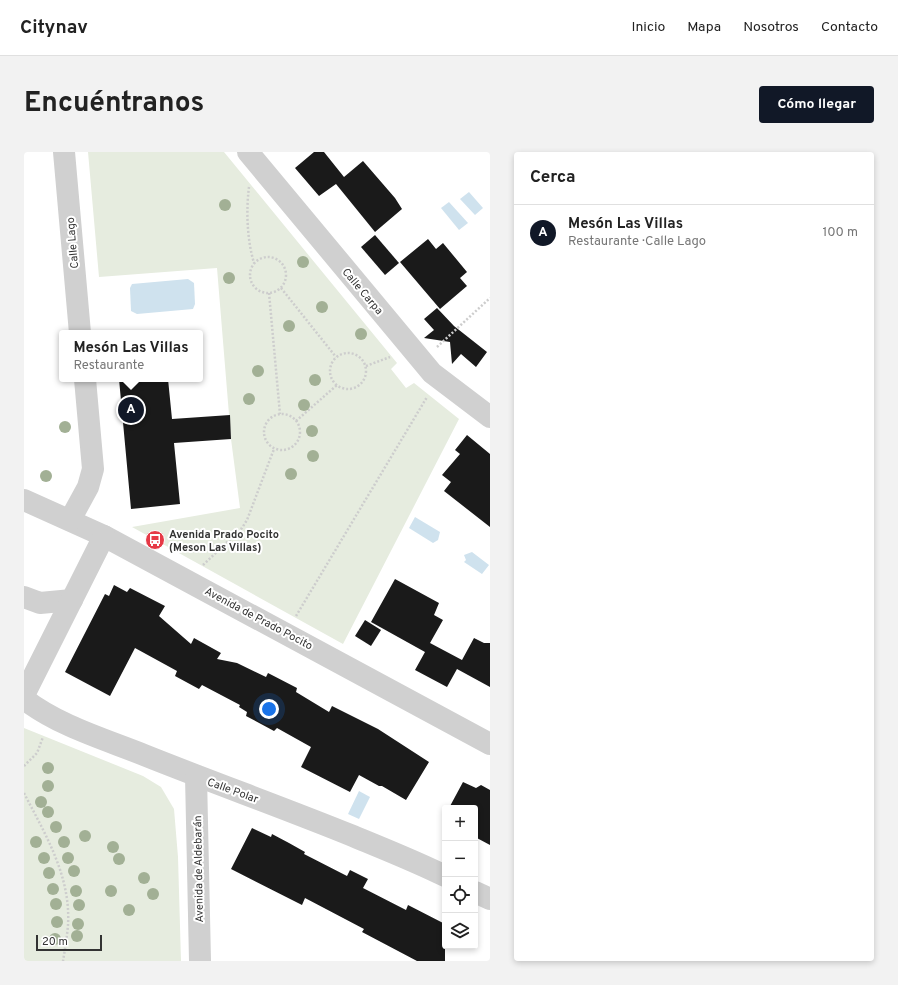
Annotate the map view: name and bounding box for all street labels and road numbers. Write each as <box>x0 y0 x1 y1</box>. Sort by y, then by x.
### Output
street label: Calle Lago <box>64 217 82 269</box>
street label: Calle Carpa <box>339 265 386 318</box>
street label: Avenida de Prado Pocito <box>202 584 315 653</box>
street label: Calle Polar <box>205 775 261 807</box>
street label: Avenida de Aldebarán <box>191 815 207 923</box>

